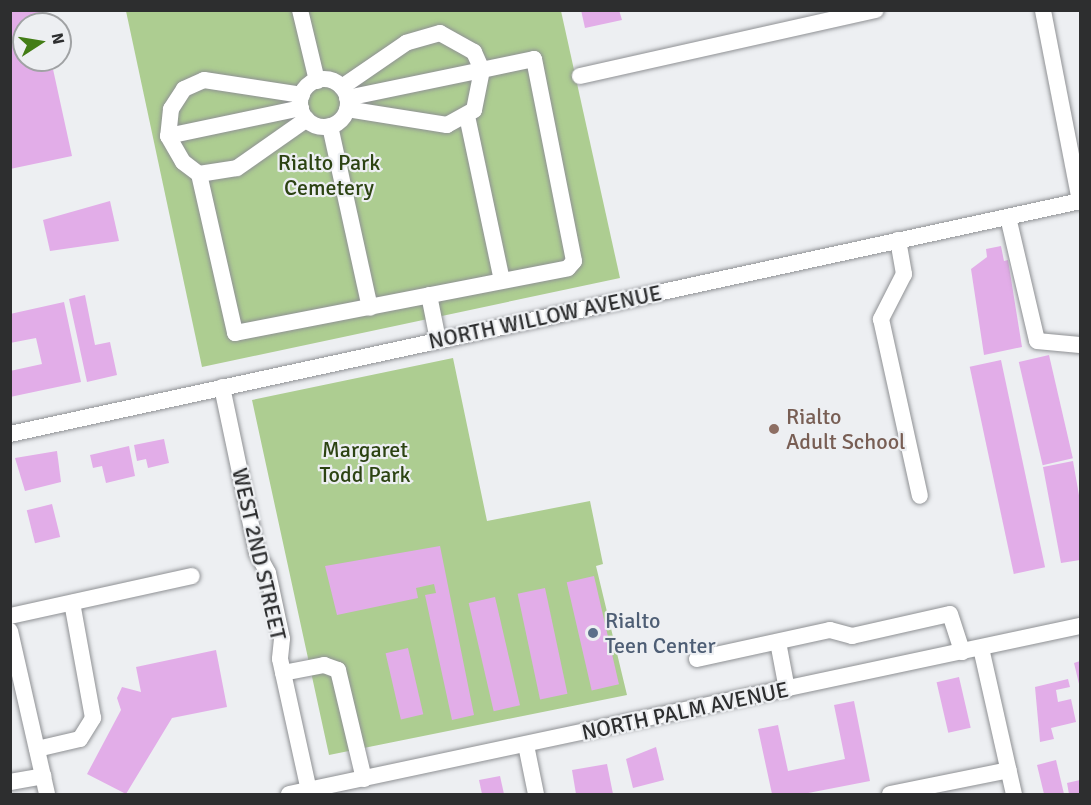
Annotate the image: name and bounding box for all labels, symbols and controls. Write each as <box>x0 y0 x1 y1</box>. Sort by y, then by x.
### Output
north arrow <box>12 12 72 72</box>
text: N <box>47 31 69 46</box>
park label: Rialto Park Cemetery <box>278 149 380 200</box>
street label: NORTH WILLOW AVENUE <box>426 279 664 355</box>
place label: Rialto Adult School <box>786 403 906 454</box>
marker: Rialto Adult School <box>767 422 781 436</box>
park label: Margaret Todd Park <box>320 436 410 488</box>
street label: WEST 2ND STREET <box>226 465 292 643</box>
place label: Rialto Teen Center <box>605 607 716 658</box>
marker: Rialto Teen Center <box>586 626 600 640</box>
street label: NORTH PALM AVENUE <box>579 676 791 746</box>

